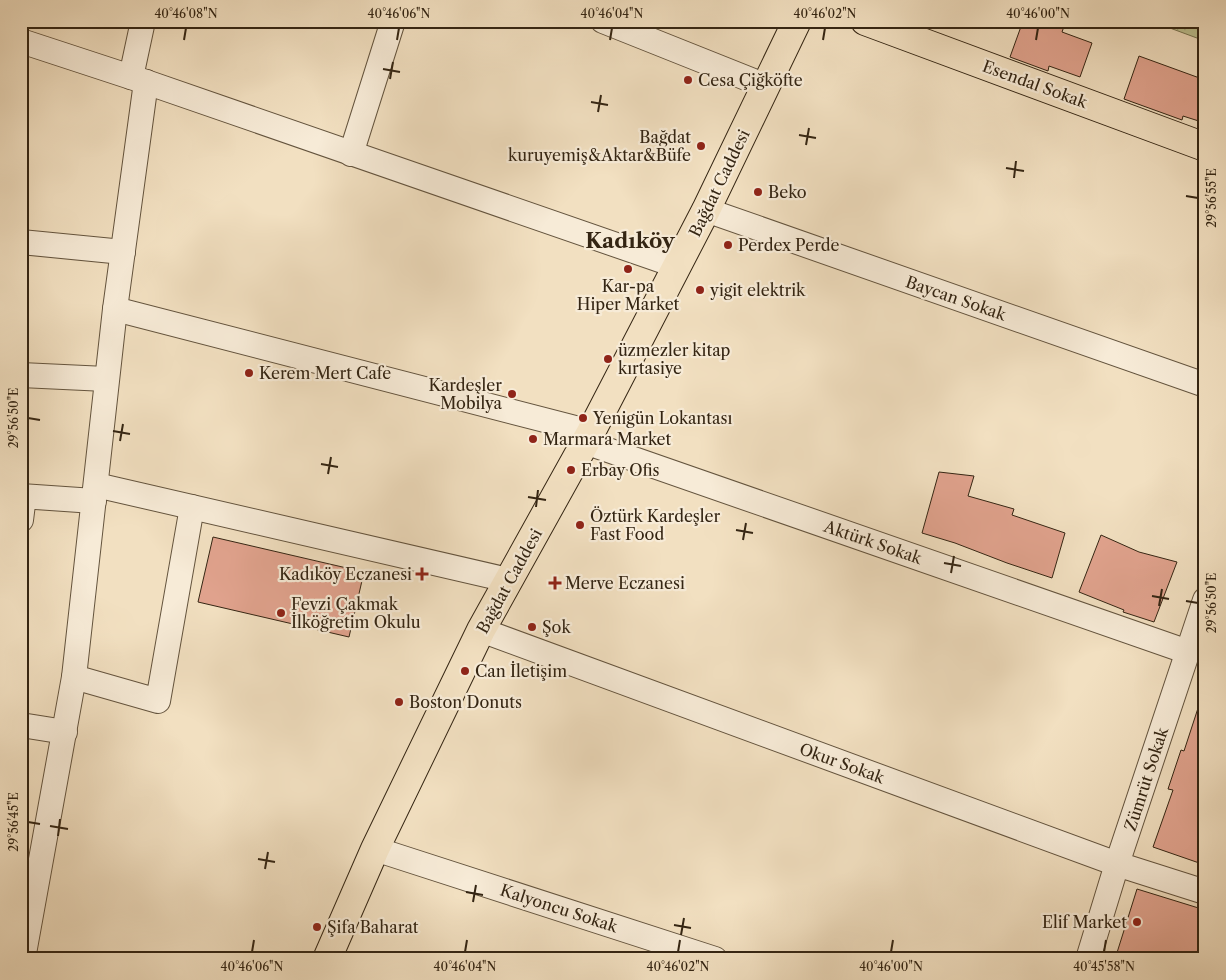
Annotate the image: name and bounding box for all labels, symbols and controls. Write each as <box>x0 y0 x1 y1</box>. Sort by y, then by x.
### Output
text: 40°46'08"N <box>154 6 218 21</box>
text: 40°46'06"N <box>368 6 430 21</box>
text: 40°46'04"N <box>581 6 643 21</box>
text: 40°46'02"N <box>794 6 857 21</box>
text: 40°46'00"N <box>1006 6 1070 21</box>
street label: Esendal Sokak <box>980 56 1091 112</box>
place label: Cesa Çiğköfte <box>698 70 803 90</box>
marker: Cesa Çiğköfte <box>682 74 694 86</box>
street label: Bağdat Caddesi <box>684 126 754 240</box>
place label: Bağdat kuruyemiş&Aktar&Büfe <box>508 127 691 165</box>
marker: Bağdat kuruyemiş&Aktar&Büfe <box>695 140 707 152</box>
text: 29°56'55"E <box>1204 168 1219 228</box>
place label: Beko <box>768 182 807 202</box>
marker: Beko <box>752 186 764 198</box>
district label: Kadıköy <box>585 228 676 253</box>
place label: Perdex Perde <box>738 235 839 255</box>
marker: Perdex Perde <box>722 239 734 251</box>
marker: Kar-pa Hiper Market <box>622 263 634 275</box>
street label: Baycan Sokak <box>903 271 1010 325</box>
place label: Kar-pa Hiper Market <box>577 276 680 314</box>
place label: yigit elektrik <box>709 280 806 300</box>
marker: yigit elektrik <box>694 284 706 296</box>
place label: üzmezler kitap kırtasiye <box>618 340 731 378</box>
marker: üzmezler kitap kırtasiye <box>602 353 614 365</box>
place label: Kerem Mert Cafe <box>259 363 391 383</box>
marker: Kerem Mert Cafe <box>243 367 255 379</box>
place label: Kardeşler Mobilya <box>428 375 503 413</box>
text: 29°56'50"E <box>6 388 21 448</box>
marker: Kardeşler Mobilya <box>506 388 518 400</box>
place label: Yenigün Lokantası <box>592 408 732 428</box>
marker: Yenigün Lokantası <box>577 412 589 424</box>
place label: Marmara Market <box>543 429 672 449</box>
marker: Marmara Market <box>527 433 539 445</box>
place label: Erbay Ofis <box>581 460 660 480</box>
marker: Erbay Ofis <box>565 464 577 476</box>
place label: Öztürk Kardeşler Fast Food <box>590 506 721 544</box>
street label: Aktürk Sokak <box>820 516 925 568</box>
marker: Öztürk Kardeşler Fast Food <box>574 519 586 531</box>
street label: Bağdat Caddesi <box>472 525 546 637</box>
place label: Kadıköy Eczanesi <box>279 564 412 584</box>
marker: Kadıköy Eczanesi <box>416 568 428 580</box>
place label: Merve Eczanesi <box>565 573 685 593</box>
text: 29°56'50"E <box>1204 573 1219 633</box>
marker: Merve Eczanesi <box>549 577 561 589</box>
place label: Fevzi Çakmak İlköğretim Okulu <box>291 594 421 632</box>
marker: Fevzi Çakmak İlköğretim Okulu <box>275 607 287 619</box>
place label: Şok <box>542 617 571 637</box>
marker: Şok <box>526 621 538 633</box>
place label: Can İletişim <box>475 661 567 681</box>
marker: Can İletişim <box>459 665 471 677</box>
place label: Boston Donuts <box>409 692 522 712</box>
marker: Boston Donuts <box>393 696 405 708</box>
street label: Zümrüt Sokak <box>1120 724 1172 833</box>
street label: Okur Sokak <box>797 738 888 788</box>
text: 29°56'45"E <box>6 792 21 852</box>
street label: Kalyoncu Sokak <box>498 880 621 937</box>
place label: Elif Market <box>1042 912 1127 932</box>
marker: Elif Market <box>1131 916 1143 928</box>
place label: Şifa Baharat <box>327 917 419 937</box>
marker: Şifa Baharat <box>311 921 323 933</box>
text: 40°46'06"N <box>221 959 283 974</box>
text: 40°46'04"N <box>434 959 496 974</box>
text: 40°46'02"N <box>647 959 710 974</box>
text: 40°46'00"N <box>859 959 923 974</box>
text: 40°45'58"N <box>1073 959 1135 974</box>

